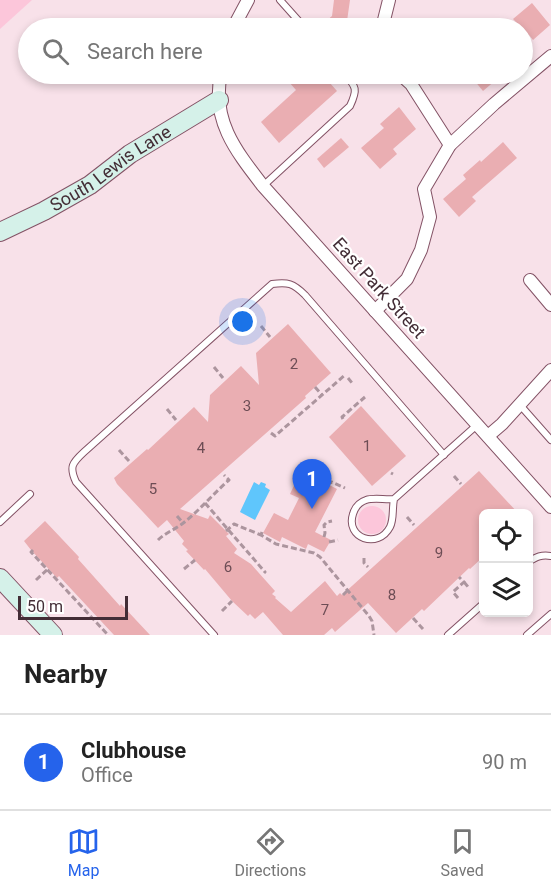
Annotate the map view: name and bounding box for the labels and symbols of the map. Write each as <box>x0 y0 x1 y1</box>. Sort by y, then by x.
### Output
street label: South Lewis Lane <box>46 121 175 215</box>
street label: East Park Street <box>329 233 430 342</box>
your location <box>228 307 257 336</box>
house number: 2 <box>290 355 298 373</box>
house number: 3 <box>243 397 251 415</box>
house number: 1 <box>363 437 371 455</box>
house number: 4 <box>197 439 206 457</box>
pin: 1 <box>292 460 332 509</box>
house number: 5 <box>149 480 157 498</box>
house number: 9 <box>435 544 443 562</box>
house number: 6 <box>224 558 232 576</box>
house number: 8 <box>388 586 396 604</box>
scale bar <box>18 593 128 620</box>
house number: 7 <box>321 601 329 619</box>

